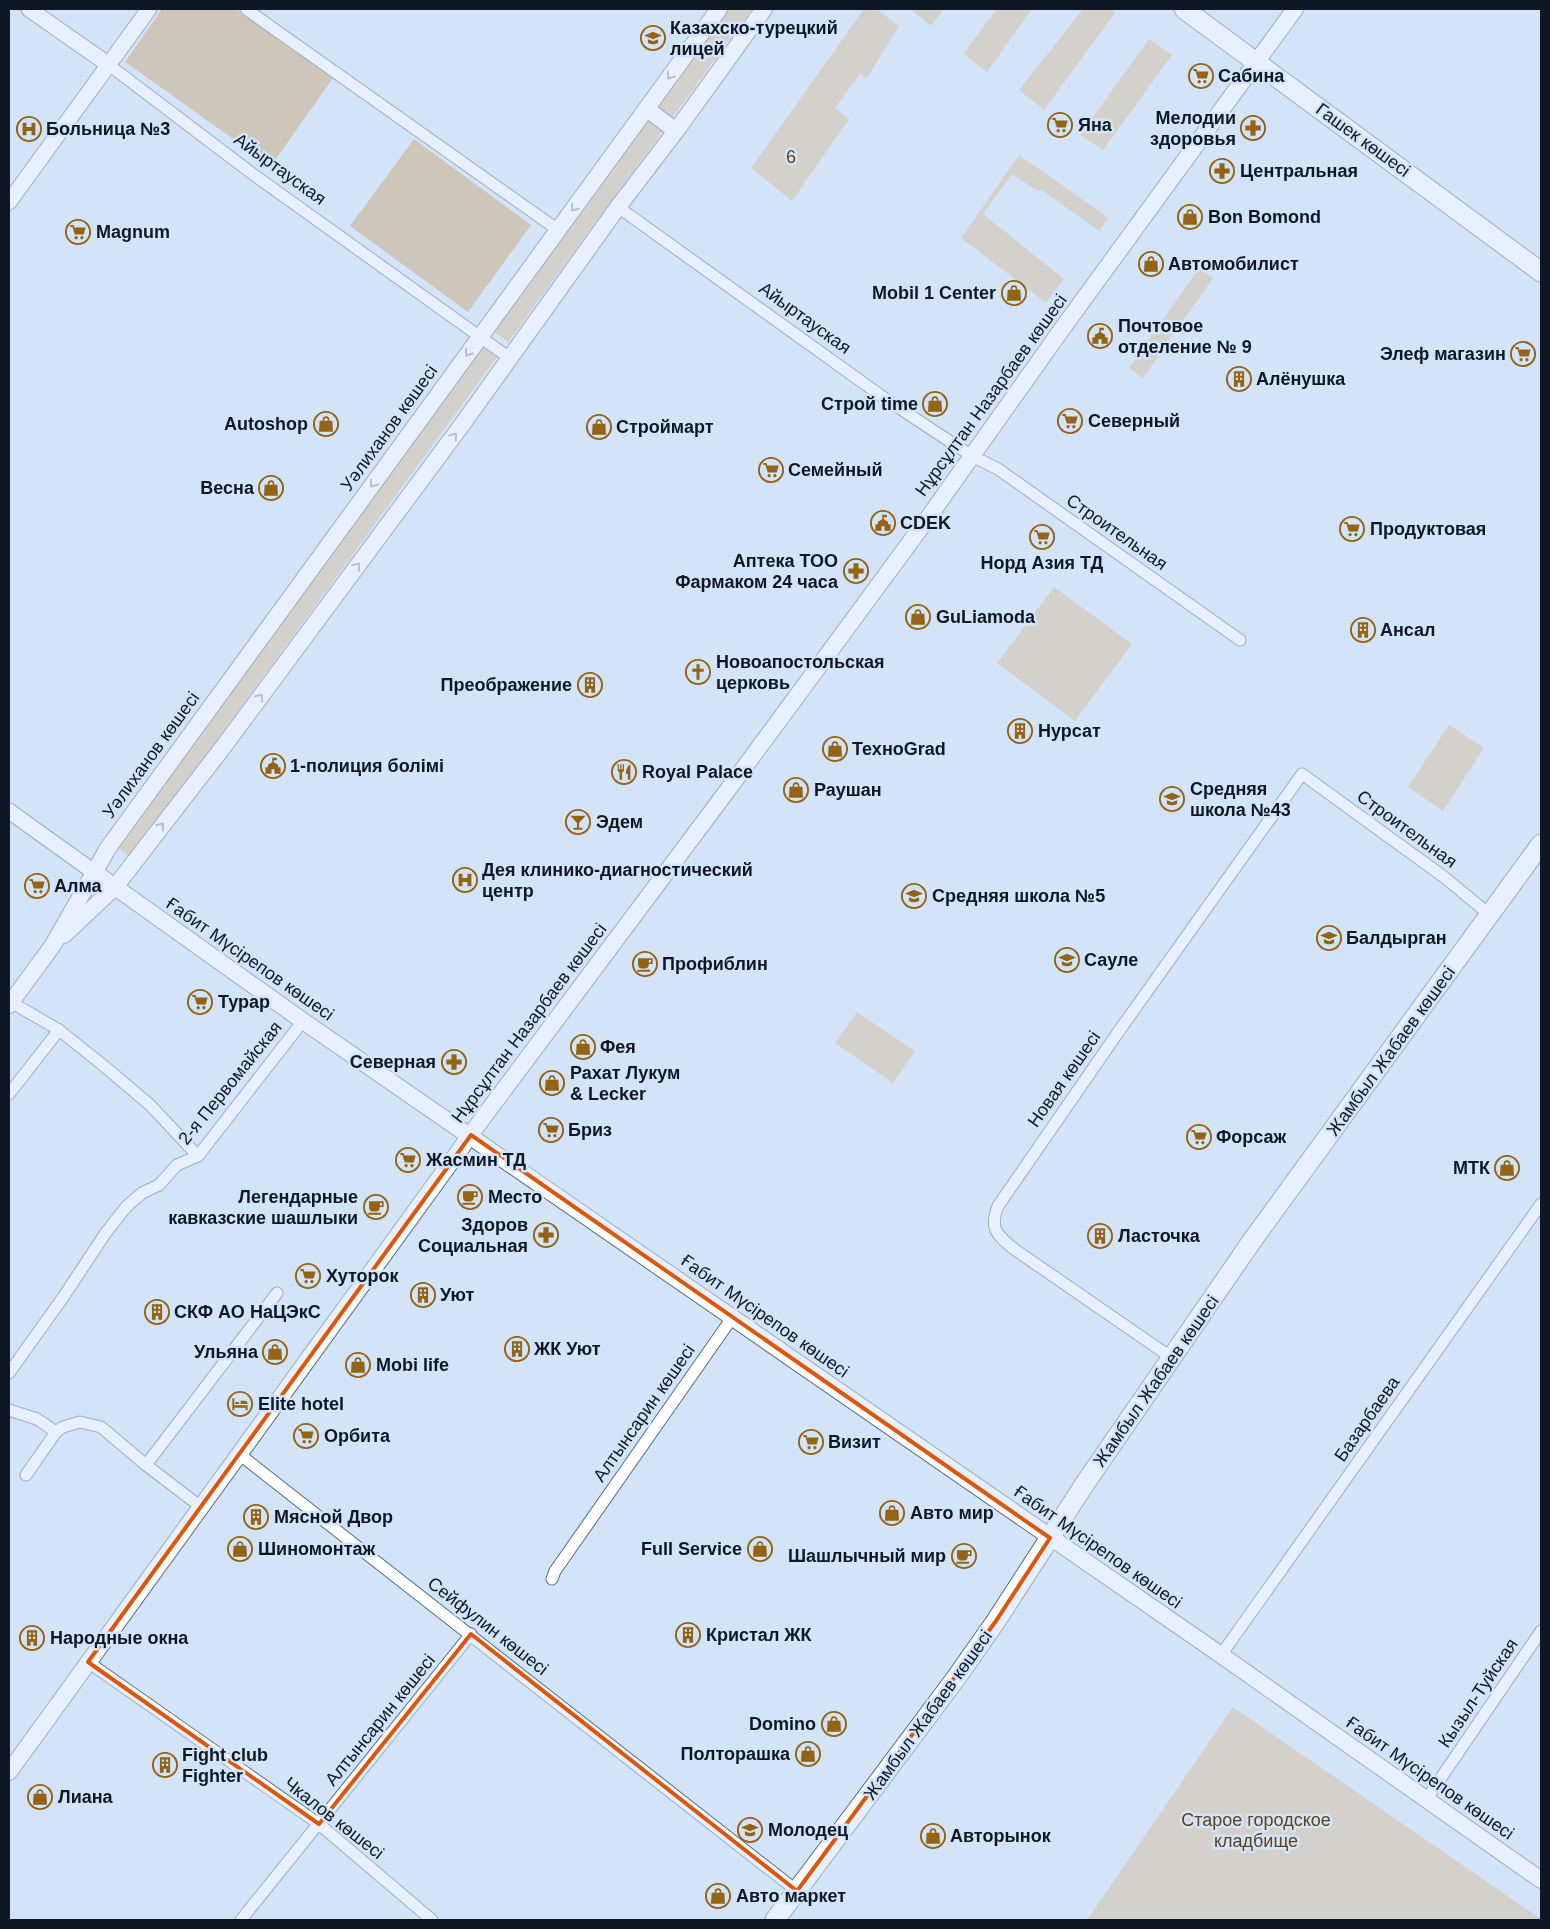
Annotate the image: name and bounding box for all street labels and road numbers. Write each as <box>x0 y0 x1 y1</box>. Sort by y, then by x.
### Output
street label: Гашек көшесі <box>1312 99 1414 181</box>
street label: Айыртауская <box>230 129 330 209</box>
street label: Айыртауская <box>755 278 855 358</box>
street label: Нұрсұлтан Назарбаев көшесі <box>911 290 1071 500</box>
street label: Уәлиханов көшесі <box>337 361 441 495</box>
street label: Строительная <box>1063 490 1171 574</box>
street label: Уәлиханов көшесі <box>99 688 203 822</box>
street label: Строительная <box>1353 786 1461 872</box>
street label: Ғабит Мүсірепов көшесі <box>162 893 338 1025</box>
street label: Нұрсұлтан Назарбаев көшесі <box>447 919 611 1127</box>
street label: Жамбыл Жабаев көшесі <box>1323 962 1459 1140</box>
street label: 2-я Первомайская <box>174 1017 286 1149</box>
street label: Новая көшесі <box>1024 1027 1104 1131</box>
street label: Ғабит Мүсірепов көшесі <box>677 1250 853 1382</box>
street label: Жамбыл Жабаев көшесі <box>1089 1292 1223 1470</box>
street label: Алтынсарин көшесі <box>589 1341 699 1485</box>
street label: Базарбаева <box>1330 1372 1404 1465</box>
street label: Ғабит Мүсірепов көшесі <box>1010 1481 1186 1613</box>
street label: Сейфулин көшесі <box>424 1573 552 1679</box>
street label: Жамбыл Жабаев көшесі <box>860 1626 996 1804</box>
street label: Кызыл-Туйская <box>1434 1635 1522 1751</box>
street label: Алтынсарин көшесі <box>321 1650 439 1790</box>
street label: Ғабит Мүсірепов көшесі <box>1342 1712 1518 1844</box>
street label: Чкалов көшесі <box>280 1773 388 1863</box>

